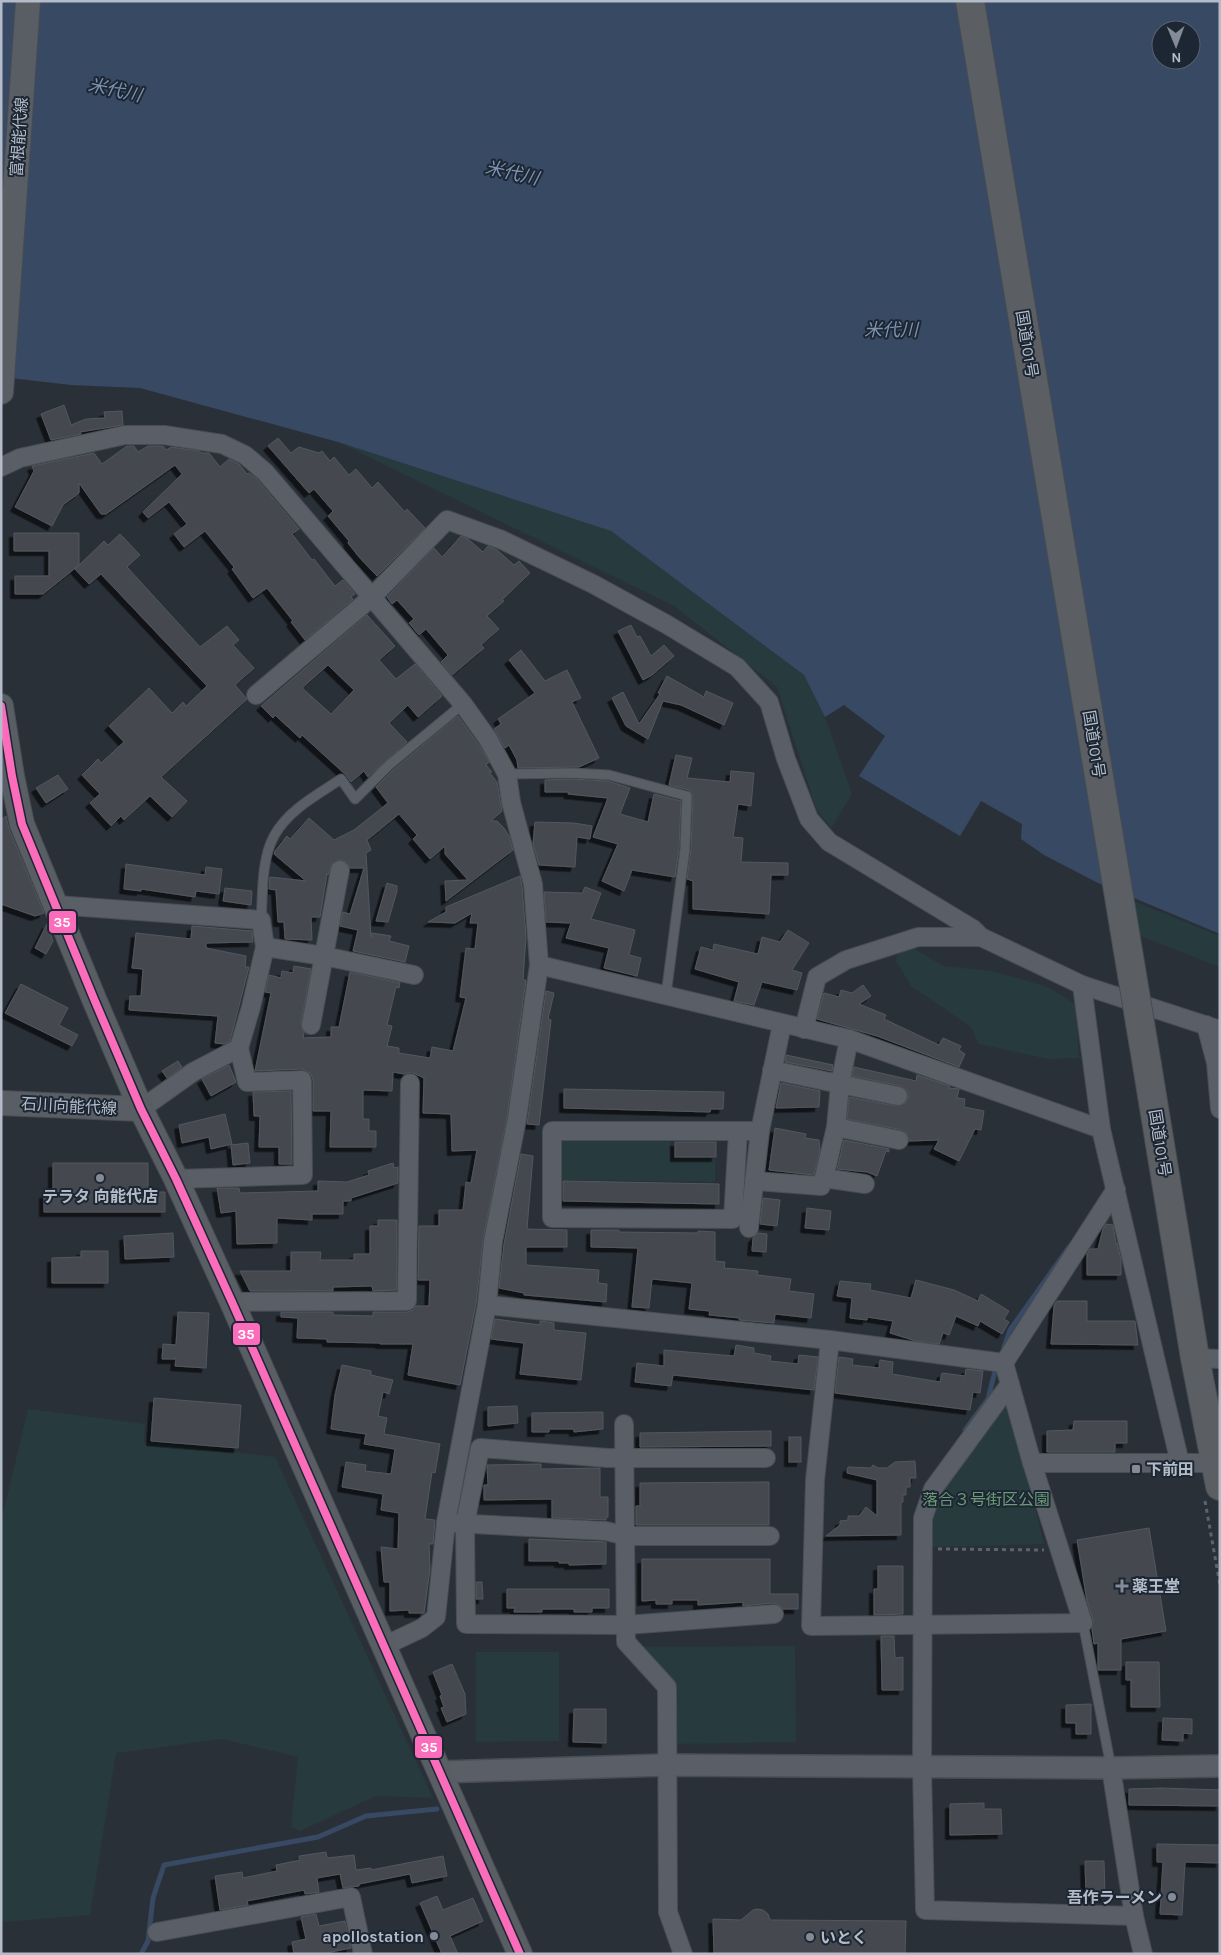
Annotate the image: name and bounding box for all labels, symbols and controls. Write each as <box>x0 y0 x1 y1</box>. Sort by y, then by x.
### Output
north arrow <box>1151 20 1201 70</box>
text: N <box>1171 49 1181 66</box>
water label: 米代川 <box>86 74 146 107</box>
street label: 富根能代線 <box>7 96 31 178</box>
water label: 米代川 <box>483 156 543 190</box>
street label: 国道101号 <box>1012 309 1042 379</box>
water label: 米代川 <box>864 319 920 341</box>
street label: 国道101号 <box>1079 709 1109 779</box>
line badge: 35 <box>48 910 77 934</box>
text: 35 <box>54 914 70 931</box>
street label: 石川向能代線 <box>21 1094 117 1118</box>
street label: 国道101号 <box>1145 1108 1175 1178</box>
marker: テラタ 向能代店 <box>94 1172 106 1184</box>
place label: テラタ 向能代店 <box>42 1187 158 1206</box>
line badge: 35 <box>232 1322 261 1346</box>
text: 35 <box>238 1326 254 1343</box>
place label: 下前田 <box>1146 1460 1194 1479</box>
marker: 下前田 <box>1130 1463 1142 1475</box>
park label: 落合３号街区公園 <box>922 1490 1050 1509</box>
place label: 薬王堂 <box>1132 1577 1180 1596</box>
marker: 薬王堂 <box>1116 1580 1128 1592</box>
line badge: 35 <box>414 1735 443 1759</box>
text: 35 <box>421 1739 437 1756</box>
place label: 吾作ラーメン <box>1067 1888 1162 1907</box>
marker: 吾作ラーメン <box>1166 1891 1178 1903</box>
place label: apollostation <box>322 1927 424 1946</box>
place label: いとく <box>820 1928 868 1947</box>
marker: apollostation <box>428 1930 440 1942</box>
marker: いとく <box>804 1931 816 1943</box>

